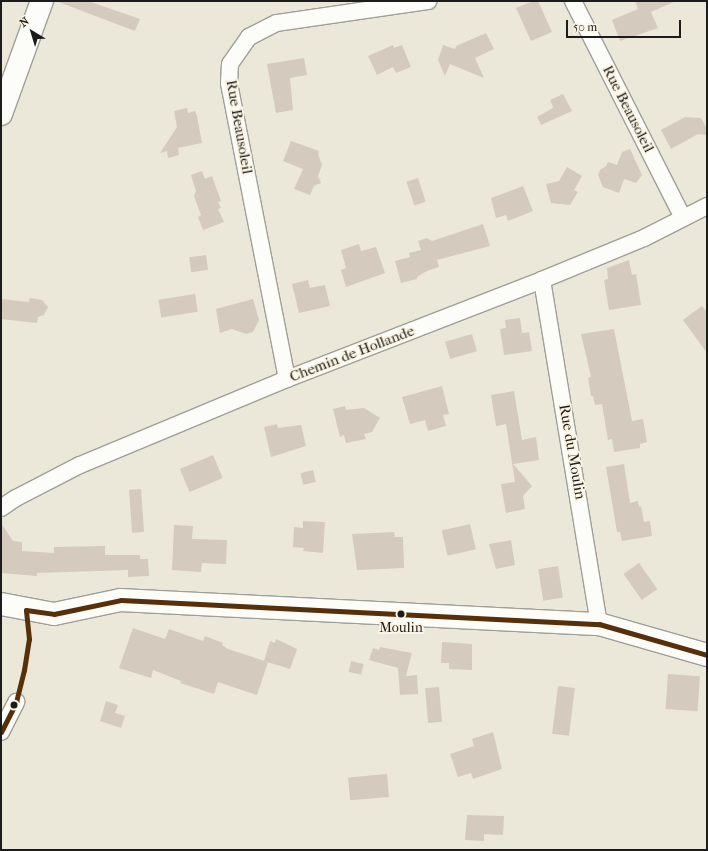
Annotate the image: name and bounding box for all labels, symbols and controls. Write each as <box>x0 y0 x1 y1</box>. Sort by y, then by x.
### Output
north arrow <box>12 12 52 52</box>
scale bar <box>568 12 683 38</box>
text: N <box>17 14 32 30</box>
text: 50 m <box>573 20 597 34</box>
street label: Rue Beausoleil <box>598 62 658 156</box>
street label: Rue Beausoleil <box>222 79 256 175</box>
street label: Chemin de Hollande <box>287 322 417 386</box>
street label: Rue du Moulin <box>555 403 589 501</box>
marker: Moulin <box>396 609 406 619</box>
place label: Moulin <box>379 620 423 636</box>
unlabelled marker <box>9 700 19 710</box>

